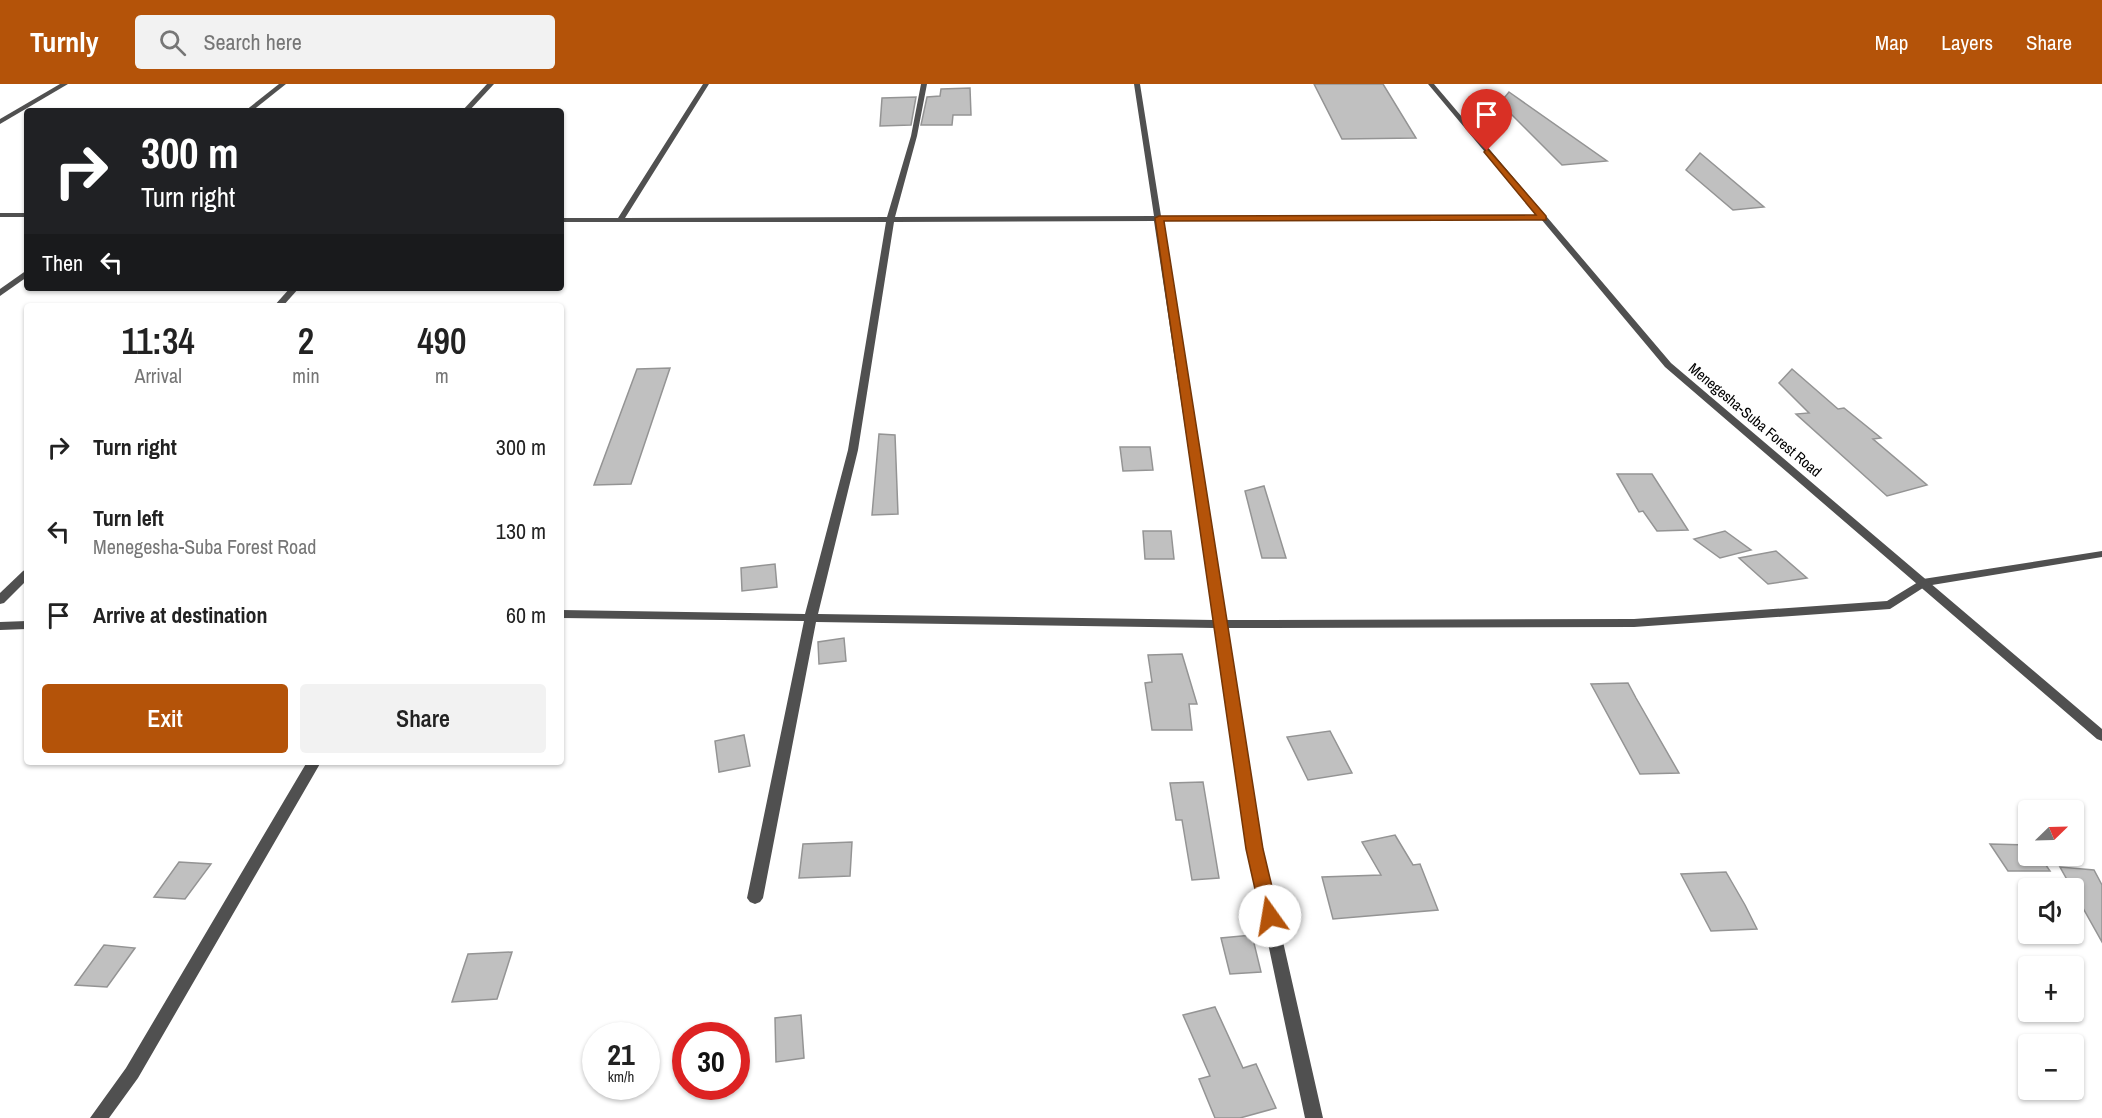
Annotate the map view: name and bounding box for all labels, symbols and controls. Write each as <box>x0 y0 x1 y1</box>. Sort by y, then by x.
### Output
search box <box>135 15 555 69</box>
text: Turnly <box>30 23 99 61</box>
icon: search <box>156 26 189 59</box>
text: Search here <box>204 27 302 57</box>
text: Map <box>1875 28 1908 57</box>
text: Layers <box>1941 28 1993 57</box>
text: Share <box>2026 28 2072 57</box>
pin <box>1461 89 1512 151</box>
icon: arrive <box>1470 98 1503 131</box>
text: 300 m <box>141 125 239 181</box>
icon: right <box>42 132 120 210</box>
text: Turn right <box>141 179 235 215</box>
icon: left <box>95 246 128 279</box>
text: Then <box>42 248 83 278</box>
text: 11:34 <box>122 317 195 365</box>
text: 2 <box>298 317 314 365</box>
text: 490 <box>417 317 466 365</box>
street label: Menegesha-Suba Forest Road <box>1684 358 1826 482</box>
text: Arrival <box>134 362 182 389</box>
text: min <box>292 362 320 389</box>
text: m <box>435 362 449 389</box>
icon: right <box>42 431 75 464</box>
text: Turn right <box>93 432 177 462</box>
text: 300 m <box>496 432 546 462</box>
text: Turn left <box>93 503 164 533</box>
icon: left <box>42 515 75 548</box>
text: 130 m <box>496 516 546 546</box>
text: Menegesha-Suba Forest Road <box>93 533 316 560</box>
icon: arrive <box>42 599 75 632</box>
text: Arrive at destination <box>93 600 267 630</box>
text: 60 m <box>506 600 546 630</box>
button: Exit <box>42 684 288 753</box>
button: Share <box>300 684 546 753</box>
north arrow <box>2018 800 2084 866</box>
map controls <box>2018 800 2084 1100</box>
button: sound <box>2018 878 2084 944</box>
position arrow <box>1238 884 1302 948</box>
button: + <box>2018 956 2084 1022</box>
speed limit sign: 30 <box>672 1022 750 1100</box>
text: 21 <box>607 1034 635 1074</box>
button: − <box>2018 1034 2084 1100</box>
text: km/h <box>608 1066 634 1087</box>

